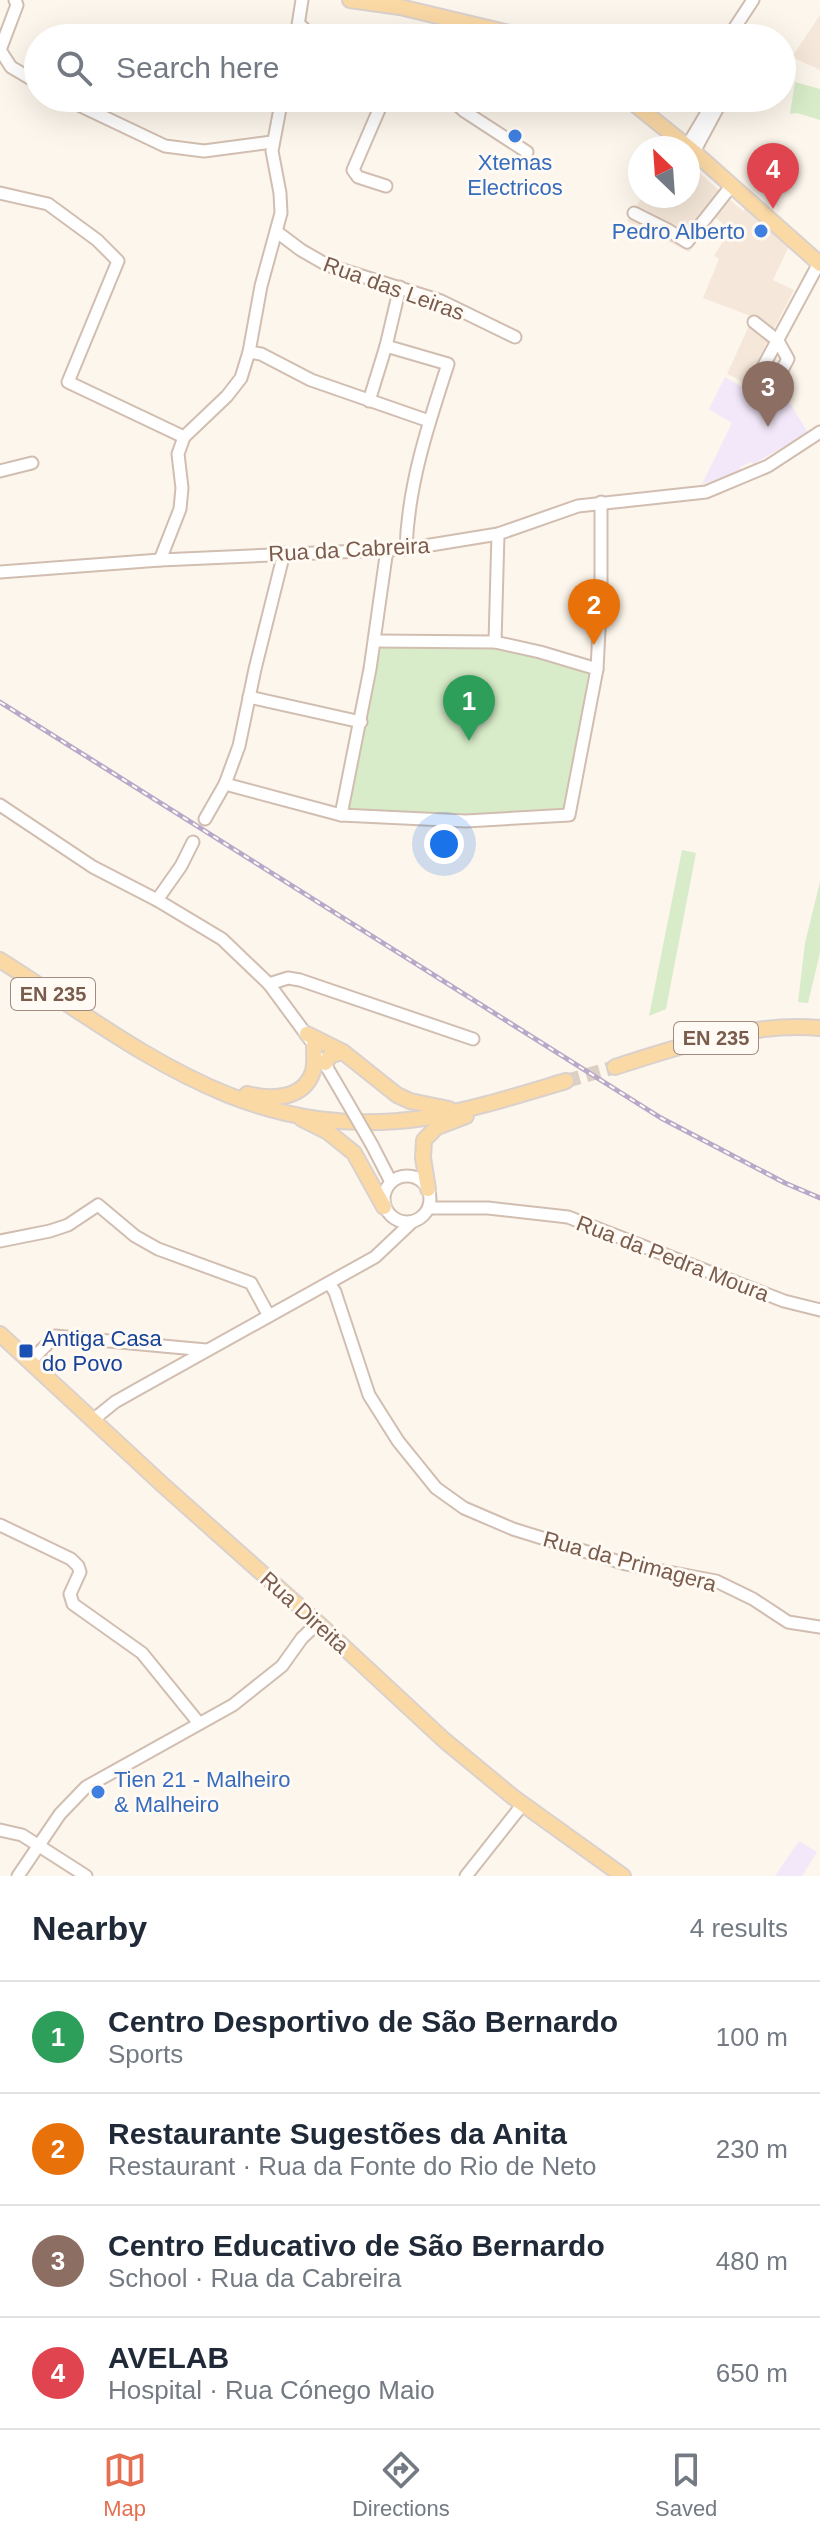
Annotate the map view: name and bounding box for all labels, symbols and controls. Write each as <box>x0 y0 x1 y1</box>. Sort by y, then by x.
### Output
search box <box>24 24 796 112</box>
icon: search <box>52 46 96 90</box>
text: Search here <box>116 51 279 84</box>
marker: Xtemas Electricos <box>506 127 524 145</box>
north arrow <box>628 136 700 208</box>
pin: 4 <box>747 143 799 209</box>
place label: Xtemas Electricos <box>467 150 563 200</box>
place label: Pedro Alberto <box>612 219 745 244</box>
marker: Pedro Alberto <box>752 222 770 240</box>
street label: Rua das Leiras <box>320 251 468 326</box>
pin: 3 <box>742 361 794 427</box>
street label: Rua da Cabreira <box>268 533 431 566</box>
pin: 2 <box>568 579 620 645</box>
pin: 1 <box>443 675 495 741</box>
your location <box>424 824 464 864</box>
road number: EN 235 <box>11 978 95 1010</box>
road number: EN 235 <box>674 1022 758 1054</box>
street label: Rua da Pedra Moura <box>573 1210 773 1307</box>
place label: Antiga Casa do Povo <box>42 1326 163 1376</box>
marker: Antiga Casa do Povo <box>17 1342 35 1360</box>
street label: Rua da Primagera <box>540 1526 720 1597</box>
street label: Rua Direita <box>255 1566 354 1659</box>
place label: Tien 21 - Malheiro & Malheiro <box>114 1767 290 1817</box>
marker: Tien 21 - Malheiro & Malheiro <box>89 1783 107 1801</box>
text: Nearby <box>32 1909 147 1947</box>
text: 4 results <box>690 1913 788 1943</box>
text: Centro Desportivo de São Bernardo <box>108 2005 618 2038</box>
text: 1 <box>51 2022 65 2052</box>
text: 100 m <box>716 2022 788 2052</box>
text: Sports <box>108 2039 183 2069</box>
text: Restaurante Sugestões da Anita <box>108 2117 567 2150</box>
text: 2 <box>51 2134 65 2164</box>
text: 230 m <box>716 2134 788 2164</box>
text: Restaurant · Rua da Fonte do Rio de Neto <box>108 2151 597 2181</box>
text: Centro Educativo de São Bernardo <box>108 2229 605 2262</box>
text: 3 <box>51 2246 65 2276</box>
text: 480 m <box>716 2246 788 2276</box>
text: School · Rua da Cabreira <box>108 2263 401 2293</box>
text: AVELAB <box>108 2341 229 2374</box>
text: 4 <box>51 2358 65 2388</box>
text: 650 m <box>716 2358 788 2388</box>
text: Hospital · Rua Cónego Maio <box>108 2375 435 2405</box>
tab: Map <box>103 2448 147 2522</box>
tab: Directions <box>352 2448 450 2522</box>
tab: Saved <box>655 2448 717 2522</box>

